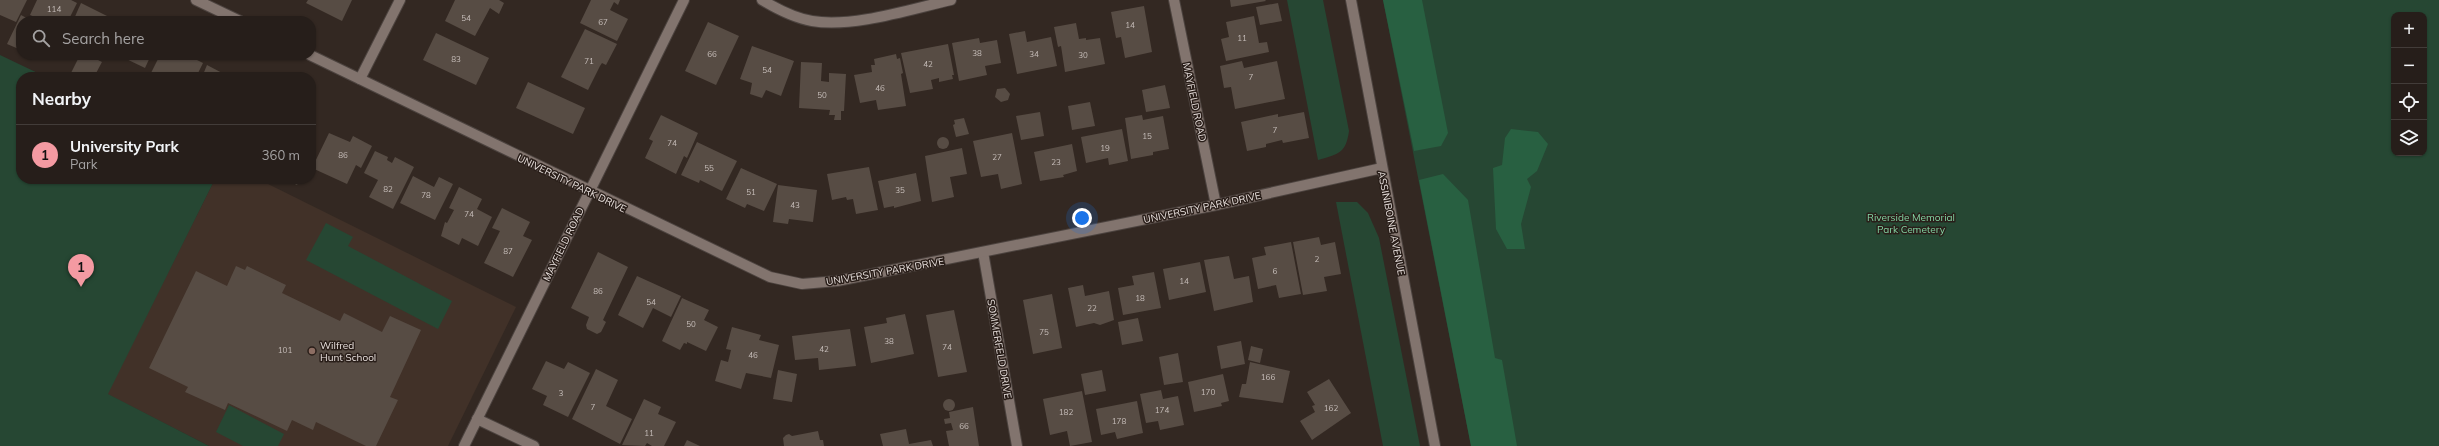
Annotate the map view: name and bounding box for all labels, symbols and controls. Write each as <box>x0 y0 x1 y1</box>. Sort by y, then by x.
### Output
house number: 114 <box>47 4 61 14</box>
map controls <box>2391 12 2427 156</box>
button: + <box>2391 12 2427 48</box>
house number: 54 <box>461 13 471 23</box>
search box <box>16 16 316 60</box>
house number: 67 <box>598 17 608 27</box>
house number: 14 <box>1125 20 1135 30</box>
icon: search <box>30 27 52 49</box>
text: Search here <box>62 29 144 48</box>
house number: 11 <box>1237 33 1247 43</box>
house number: 38 <box>972 48 982 58</box>
button: − <box>2391 48 2427 84</box>
house number: 66 <box>707 49 717 59</box>
house number: 34 <box>1029 49 1039 59</box>
house number: 30 <box>1078 50 1088 60</box>
house number: 83 <box>451 54 461 64</box>
house number: 71 <box>584 56 594 66</box>
house number: 42 <box>923 59 933 69</box>
street label: MAYFIELD ROAD <box>1180 61 1209 143</box>
house number: 54 <box>762 65 772 75</box>
house number: 7 <box>1249 72 1254 82</box>
house number: 46 <box>875 83 885 93</box>
button: locate <box>2391 84 2427 120</box>
text: Nearby <box>32 88 91 109</box>
house number: 50 <box>817 90 827 100</box>
button: layers <box>2391 120 2427 156</box>
house number: 7 <box>1273 125 1278 135</box>
house number: 15 <box>1142 131 1152 141</box>
text: University Park <box>70 137 179 156</box>
house number: 74 <box>667 138 677 148</box>
house number: 19 <box>1100 143 1110 153</box>
text: 1 <box>41 147 49 163</box>
text: 360 m <box>262 147 300 163</box>
house number: 86 <box>338 150 348 160</box>
street label: UNIVERSITY PARK DRIVE <box>515 151 628 216</box>
house number: 27 <box>992 152 1002 162</box>
text: Park <box>70 156 97 172</box>
house number: 23 <box>1051 157 1061 167</box>
house number: 55 <box>704 163 714 173</box>
street label: ASSINIBOINE AVENUE <box>1375 170 1408 276</box>
house number: 82 <box>383 184 393 194</box>
house number: 35 <box>895 185 905 195</box>
house number: 51 <box>746 187 756 197</box>
street label: UNIVERSITY PARK DRIVE <box>1142 189 1262 226</box>
house number: 78 <box>421 190 431 200</box>
house number: 43 <box>790 200 800 210</box>
street label: MAYFIELD ROAD <box>540 205 587 283</box>
your location <box>1072 208 1092 228</box>
house number: 74 <box>464 209 474 219</box>
park label: Riverside Memorial Park Cemetery <box>1867 211 1955 236</box>
house number: 87 <box>503 246 513 256</box>
pin: 1 <box>68 254 94 287</box>
house number: 2 <box>1315 254 1320 264</box>
street label: UNIVERSITY PARK DRIVE <box>825 255 945 288</box>
house number: 6 <box>1273 266 1278 276</box>
house number: 14 <box>1179 276 1189 286</box>
house number: 86 <box>593 286 603 296</box>
house number: 18 <box>1135 293 1145 303</box>
house number: 54 <box>646 297 656 307</box>
street label: SOMMERFELD DRIVE <box>984 298 1015 400</box>
house number: 22 <box>1087 303 1097 313</box>
house number: 50 <box>686 319 696 329</box>
house number: 75 <box>1039 327 1049 337</box>
house number: 38 <box>884 336 894 346</box>
place label: Wilfred Hunt School <box>320 339 376 364</box>
house number: 74 <box>942 342 952 352</box>
house number: 42 <box>819 344 829 354</box>
house number: 101 <box>278 345 292 355</box>
marker: Wilfred Hunt School <box>307 346 317 356</box>
house number: 46 <box>748 350 758 360</box>
house number: 166 <box>1261 372 1275 382</box>
house number: 170 <box>1201 387 1215 397</box>
house number: 3 <box>559 388 564 398</box>
house number: 7 <box>591 402 596 412</box>
house number: 162 <box>1324 403 1338 413</box>
house number: 174 <box>1155 405 1169 415</box>
house number: 182 <box>1059 407 1073 417</box>
house number: 178 <box>1112 416 1126 426</box>
house number: 66 <box>959 421 969 431</box>
house number: 11 <box>644 428 654 438</box>

